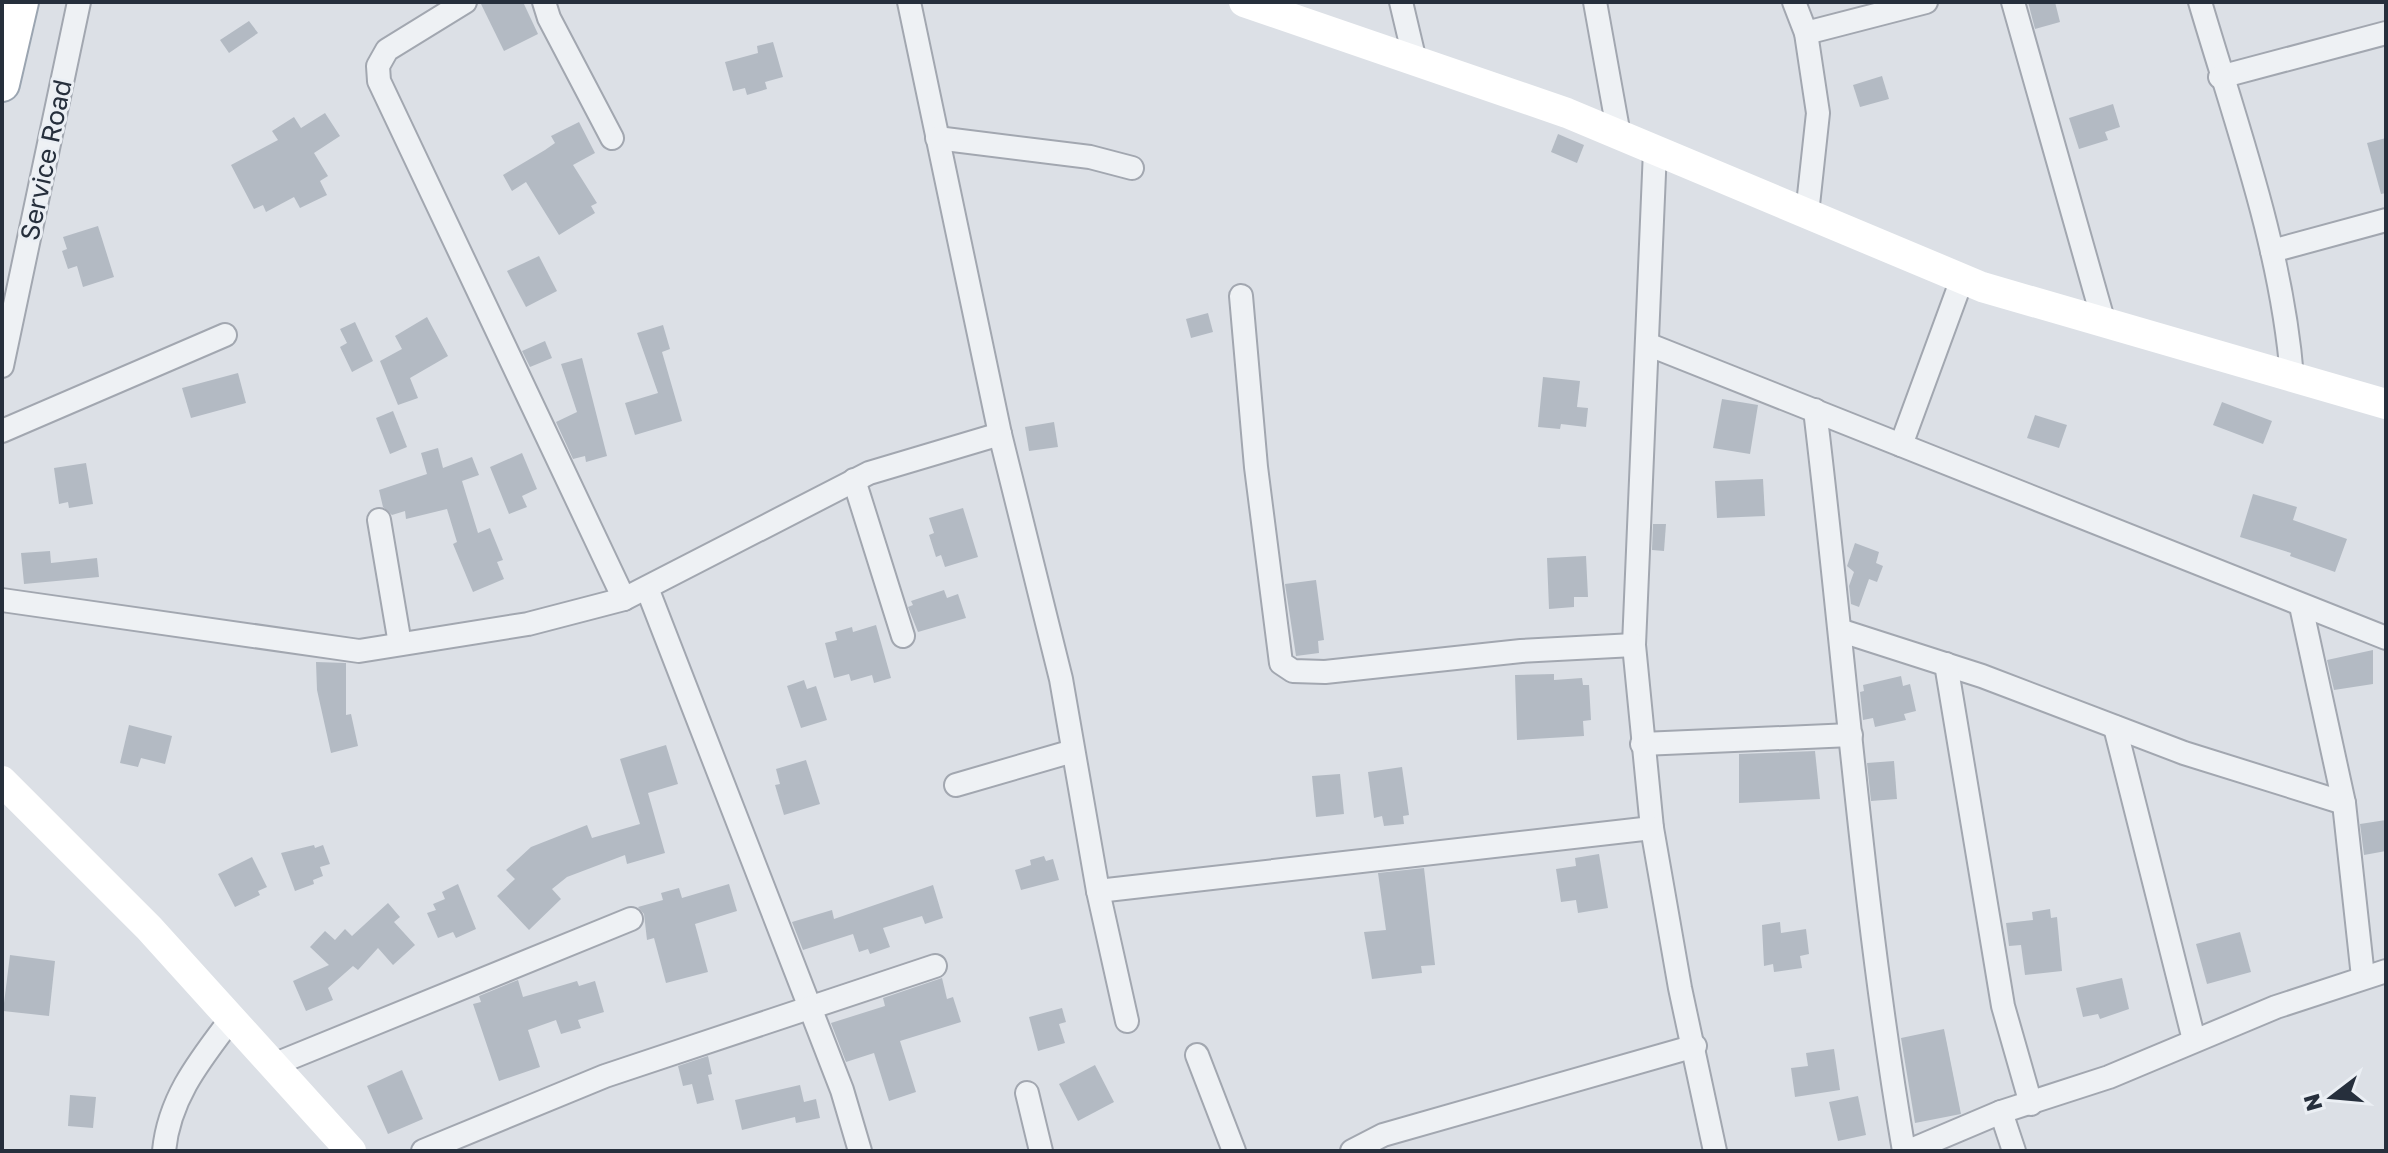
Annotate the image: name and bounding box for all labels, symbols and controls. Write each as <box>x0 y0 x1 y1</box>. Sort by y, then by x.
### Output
street label: Service Road <box>13 77 78 243</box>
north arrow <box>2292 1057 2372 1137</box>
text: N <box>2297 1091 2328 1114</box>

